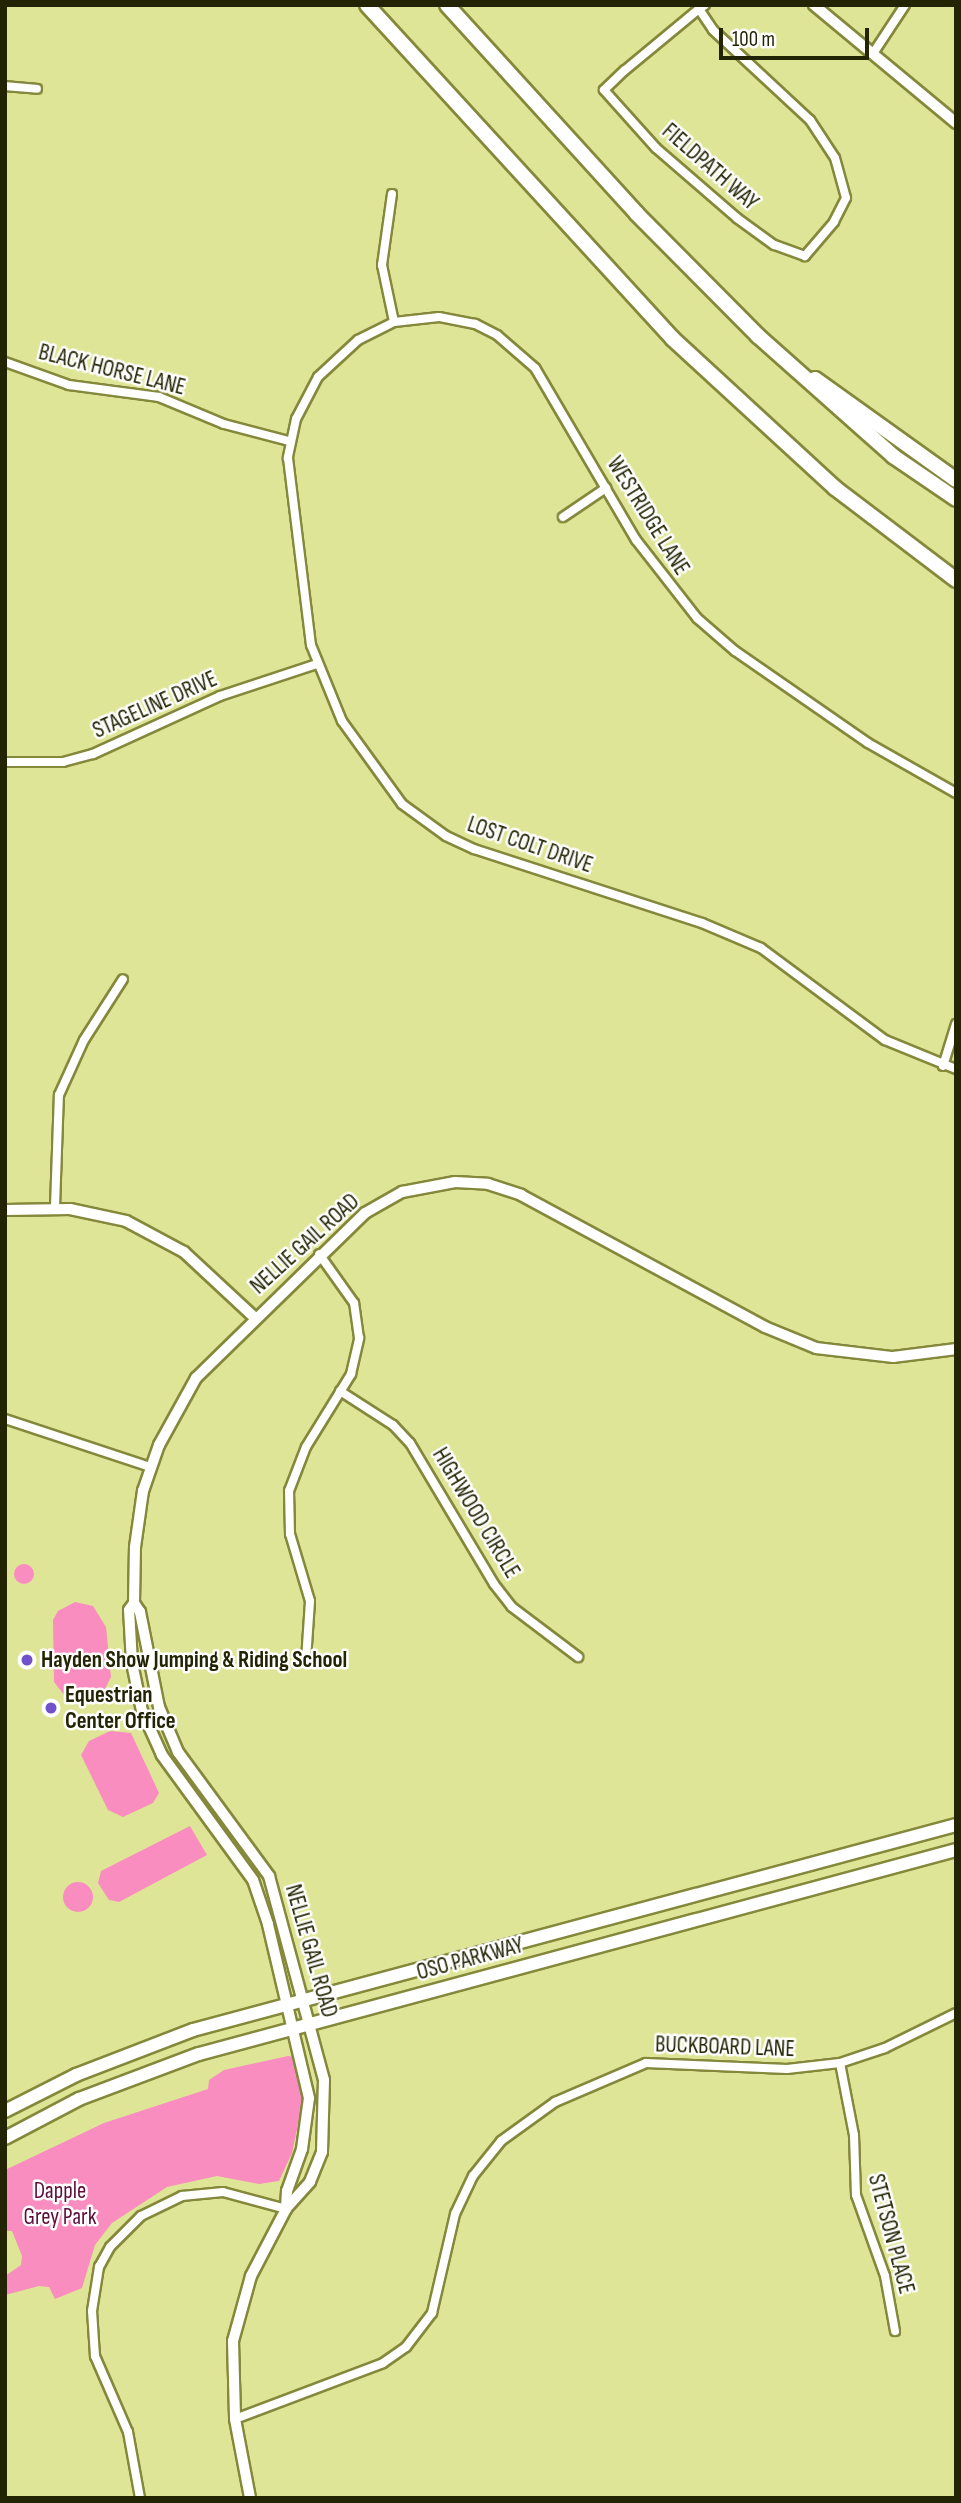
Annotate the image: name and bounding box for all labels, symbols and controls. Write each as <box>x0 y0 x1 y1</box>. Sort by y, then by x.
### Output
scale bar <box>723 14 874 58</box>
text: 100 m <box>732 27 775 52</box>
street label: FIELDPATH WAY <box>656 118 764 216</box>
street label: BLACK HORSE LANE <box>36 338 188 402</box>
street label: WESTRIDGE LANE <box>601 452 695 580</box>
street label: STAGELINE DRIVE <box>89 665 221 745</box>
street label: LOST COLT DRIVE <box>464 811 596 879</box>
street label: NELLIE GAIL ROAD <box>245 1188 365 1300</box>
street label: HIGHWOOD CIRCLE <box>426 1443 526 1583</box>
place label: Hayden Show Jumping & Riding School <box>41 1646 347 1674</box>
marker: Hayden Show Jumping & Riding School <box>19 1652 35 1668</box>
place label: Equestrian Center Office <box>65 1681 176 1735</box>
marker: Equestrian Center Office <box>43 1700 59 1716</box>
street label: NELLIE GAIL ROAD <box>279 1881 343 2021</box>
street label: OSO PARKWAY <box>414 1932 526 1986</box>
street label: BUCKBOARD LANE <box>655 2031 795 2063</box>
street label: STETSON PLACE <box>862 2171 920 2297</box>
park label: Dapple Grey Park <box>23 2177 97 2231</box>

